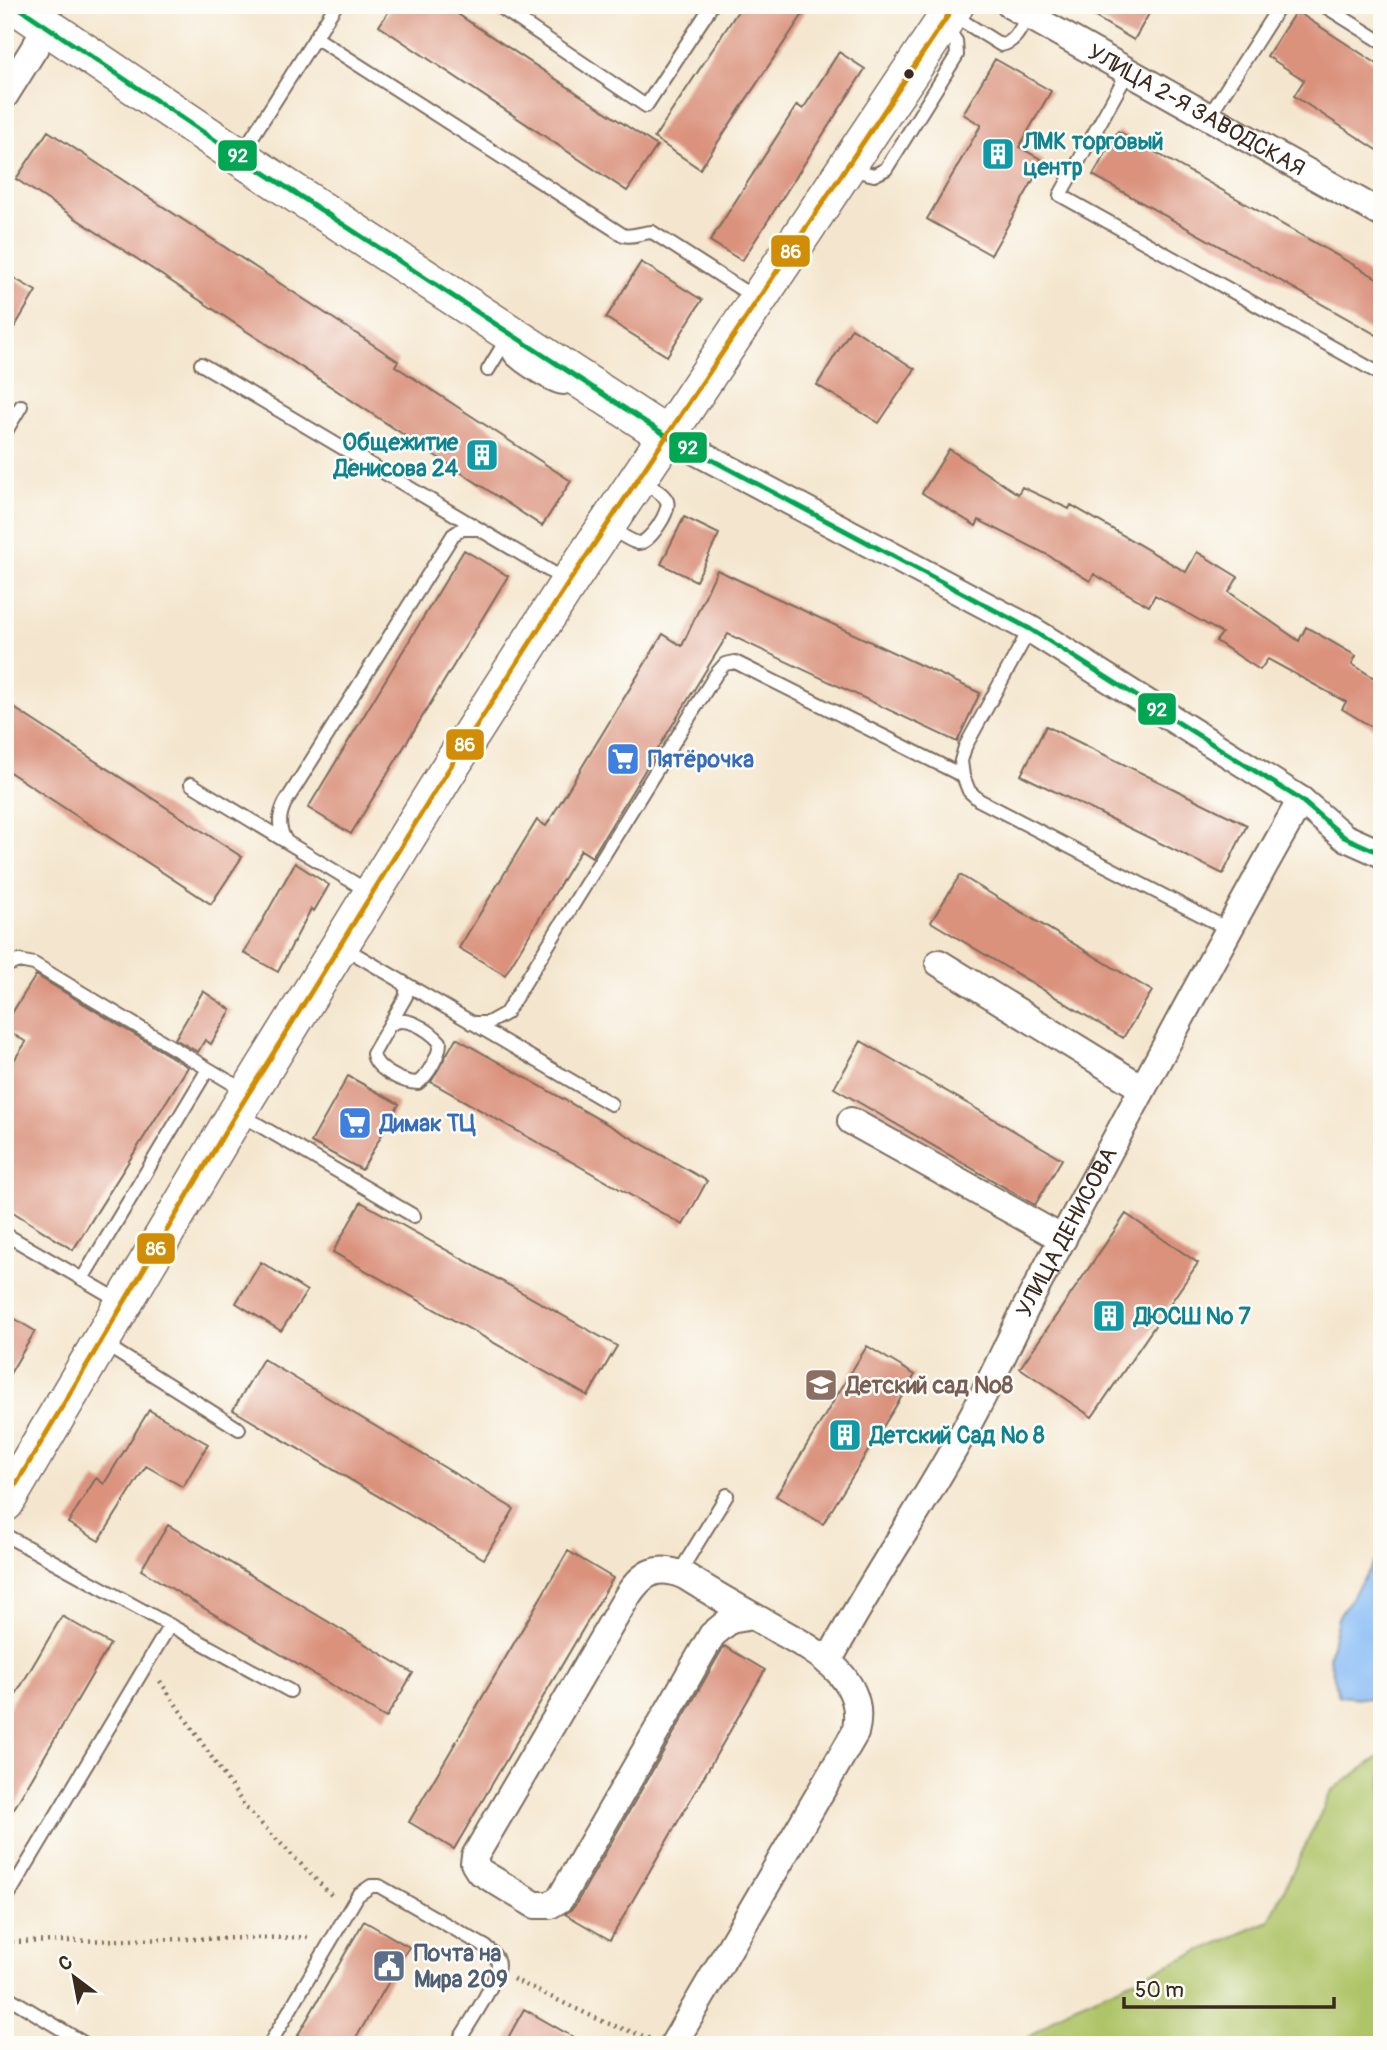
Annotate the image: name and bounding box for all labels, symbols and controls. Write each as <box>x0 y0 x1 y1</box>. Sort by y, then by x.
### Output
street label: УЛИЦА 2-Я ЗАВОДСКАЯ <box>1083 38 1310 183</box>
unlabelled marker <box>902 67 916 81</box>
place label: ЛМК торговый центр <box>1022 127 1164 182</box>
building icon: ЛМК торговый центр <box>979 135 1017 173</box>
line badge: 92 <box>217 139 258 172</box>
text: 92 <box>228 144 249 168</box>
line badge: 86 <box>770 234 811 268</box>
text: 86 <box>781 240 801 264</box>
place label: Общежитие Денисова 24 <box>332 428 459 483</box>
line badge: 92 <box>668 431 708 464</box>
building icon: Общежитие Денисова 24 <box>463 436 501 474</box>
text: 92 <box>678 436 699 460</box>
line badge: 92 <box>1137 692 1177 726</box>
text: 92 <box>1147 698 1168 722</box>
line badge: 86 <box>445 728 485 761</box>
text: 86 <box>455 733 475 757</box>
supermarket icon: Пятёрочка <box>604 740 642 778</box>
place label: Пятёрочка <box>648 745 754 774</box>
supermarket icon: Димак ТЦ <box>336 1104 374 1142</box>
place label: Димак ТЦ <box>378 1109 477 1138</box>
street label: УЛИЦА ДЕНИСОВА <box>1010 1142 1124 1322</box>
line badge: 86 <box>136 1232 176 1265</box>
text: 86 <box>146 1237 166 1261</box>
building icon: ДЮСШ № 7 <box>1090 1297 1128 1335</box>
place label: ДЮСШ № 7 <box>1132 1302 1251 1331</box>
school or university icon: Детский сад №8 <box>802 1366 840 1404</box>
place label: Детский сад №8 <box>844 1371 1014 1400</box>
building icon: Детский Сад № 8 <box>826 1416 864 1454</box>
place label: Детский Сад № 8 <box>868 1421 1045 1450</box>
place label: Почта на Мира 209 <box>414 1939 508 1994</box>
north arrow <box>38 1941 108 2011</box>
public building icon: Почта на Мира 209 <box>370 1947 408 1985</box>
text: С <box>54 1950 77 1977</box>
scale bar <box>1124 1966 1334 2010</box>
text: 50 m <box>1135 1977 1184 2004</box>

